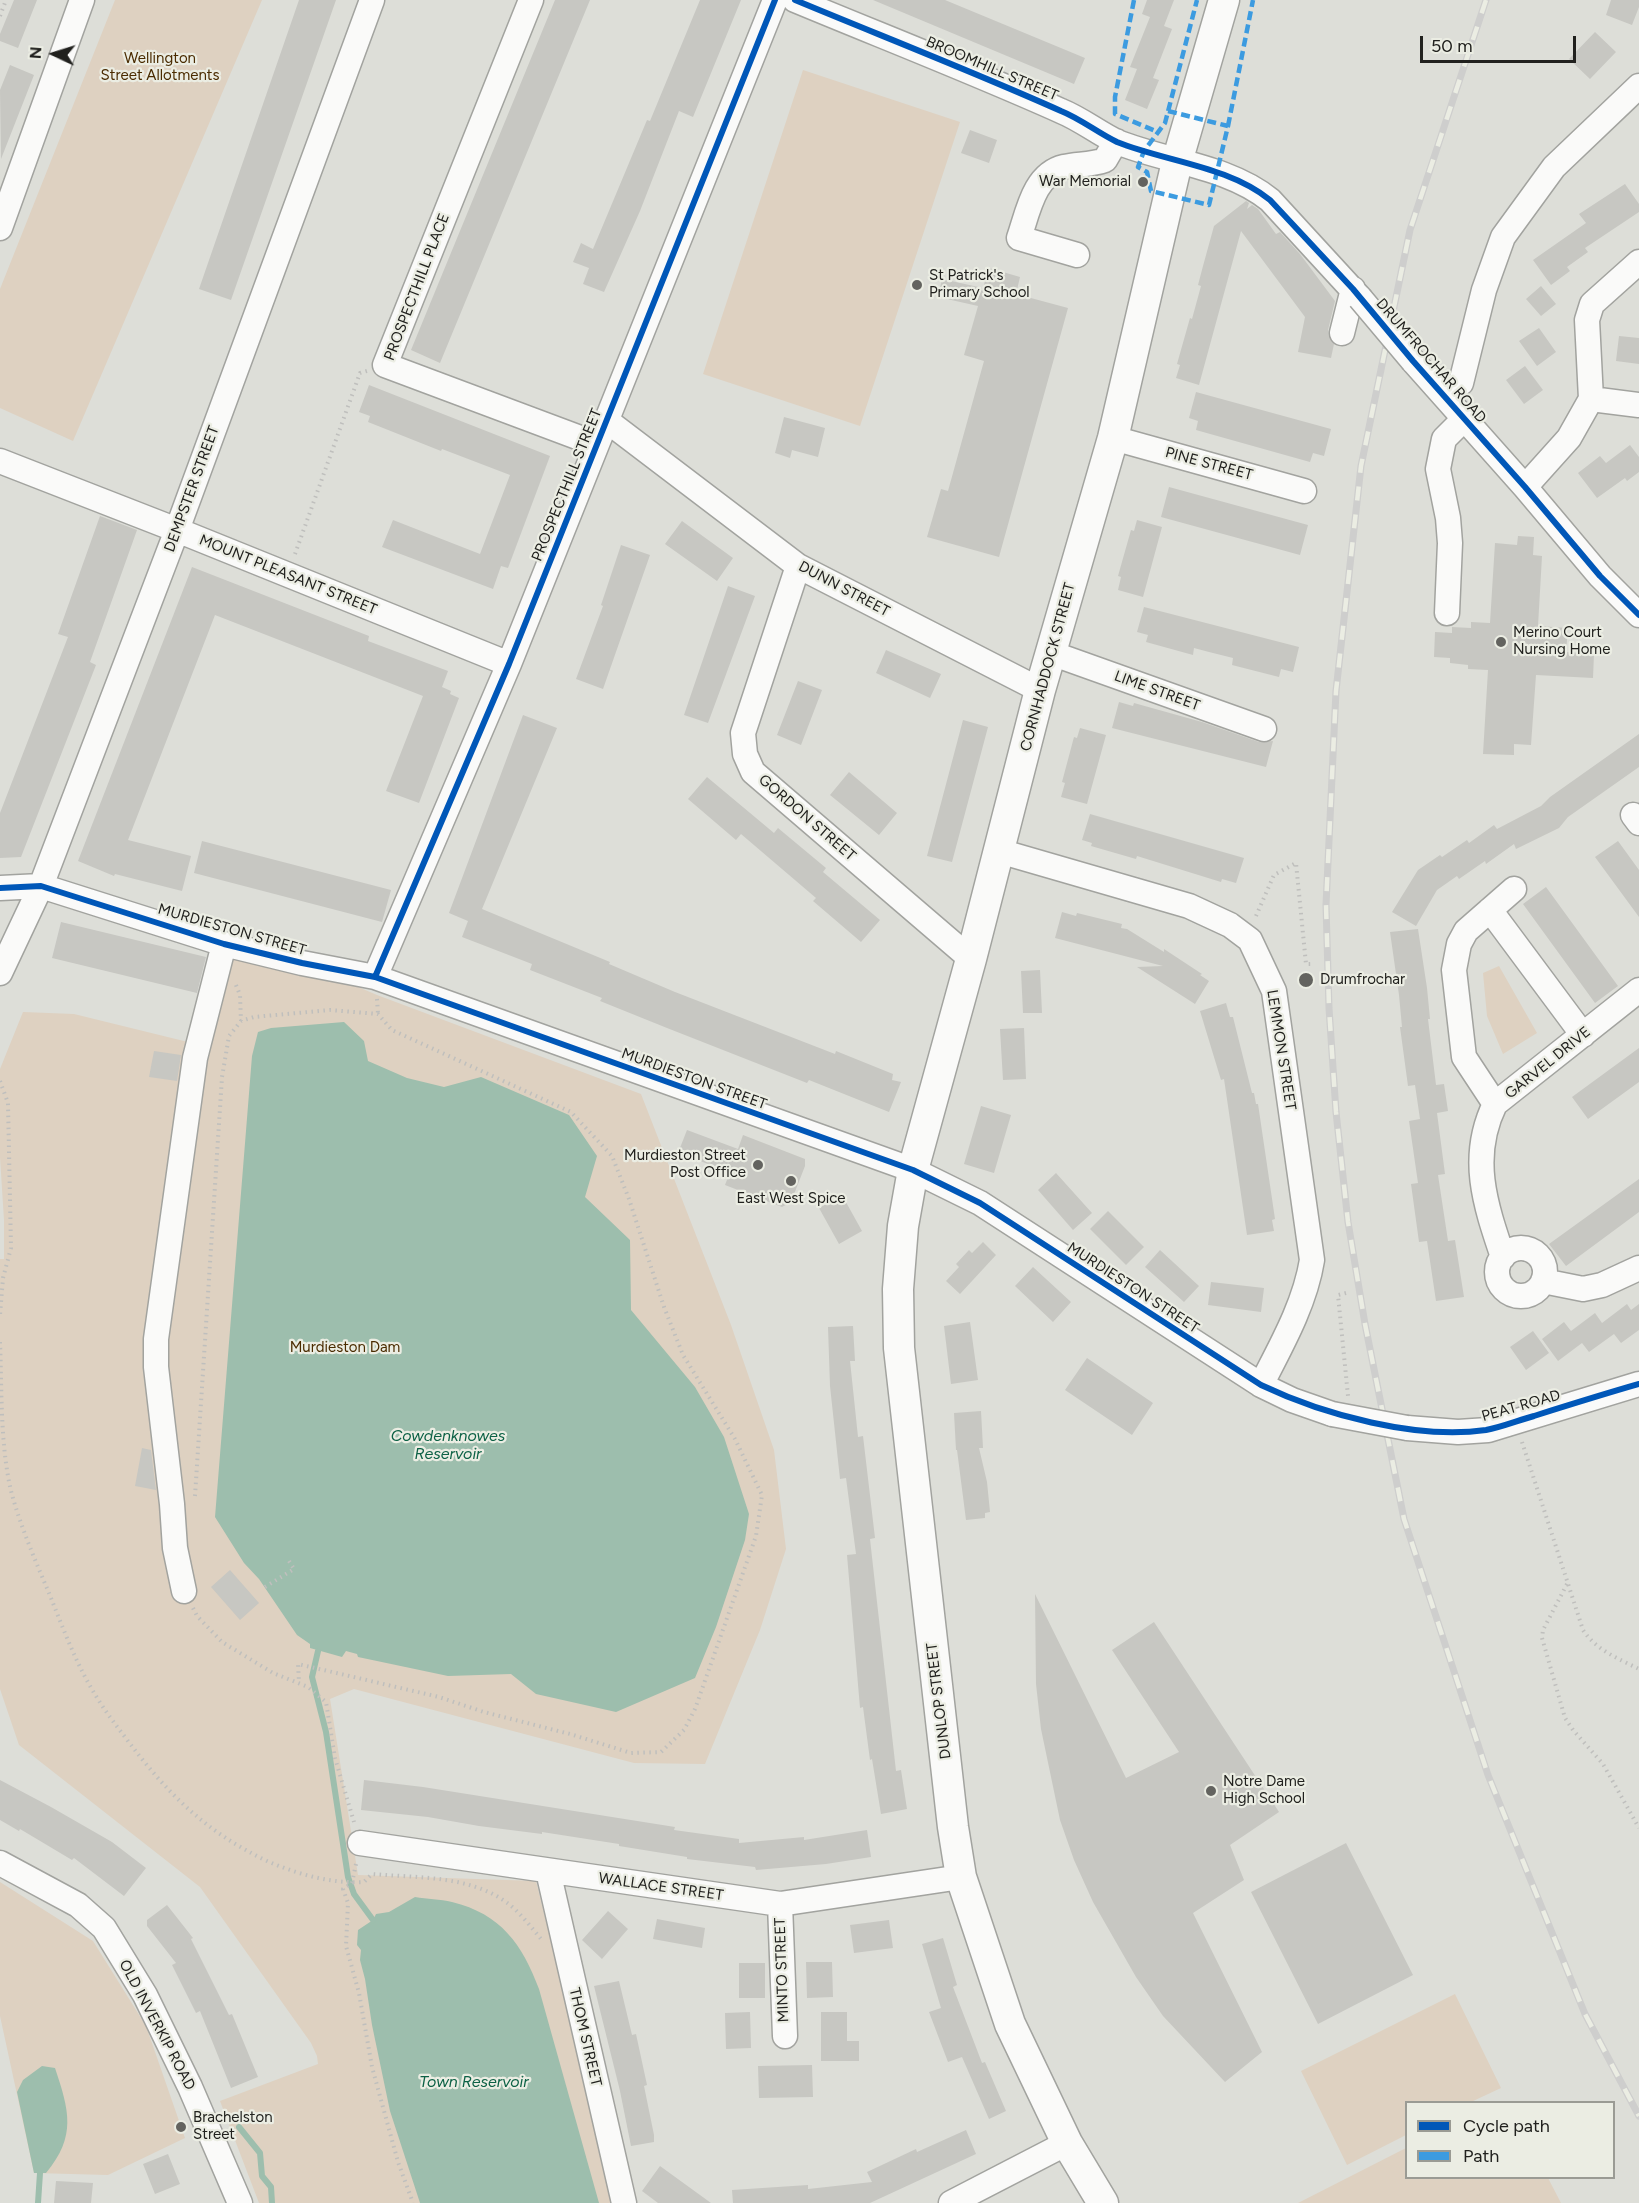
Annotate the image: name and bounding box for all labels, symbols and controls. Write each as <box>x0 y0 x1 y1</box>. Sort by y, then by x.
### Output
north arrow <box>24 24 84 84</box>
scale bar <box>1423 24 1579 62</box>
street label: BROOMHILL STREET <box>923 33 1061 105</box>
text: 50 m <box>1431 35 1473 57</box>
text: N <box>26 46 45 60</box>
park label: Wellington Street Allotments <box>101 50 219 85</box>
place label: War Memorial <box>1039 173 1131 191</box>
marker: War Memorial <box>1136 175 1150 189</box>
street label: PROSPECTHILL PLACE <box>381 211 453 363</box>
place label: St Patrick's Primary School <box>929 267 1030 302</box>
marker: St Patrick's Primary School <box>910 278 924 292</box>
street label: DRUMFROCHAR ROAD <box>1372 295 1490 427</box>
street label: PROSPECTHILL STREET <box>528 406 606 564</box>
street label: DEMPSTER STREET <box>161 423 223 555</box>
street label: PINE STREET <box>1163 444 1255 484</box>
street label: MOUNT PLEASANT STREET <box>197 531 379 619</box>
street label: DUNN STREET <box>795 557 893 621</box>
street label: CORNHADDOCK STREET <box>1017 581 1079 753</box>
place label: Merino Court Nursing Home <box>1513 624 1610 659</box>
marker: Merino Court Nursing Home <box>1494 635 1508 649</box>
street label: LIME STREET <box>1112 667 1202 715</box>
street label: GORDON STREET <box>755 771 859 865</box>
street label: MURDIESTON STREET <box>156 900 308 960</box>
marker: Drumfrochar <box>1297 971 1315 989</box>
place label: Drumfrochar <box>1320 971 1405 989</box>
street label: LEMMON STREET <box>1263 988 1299 1112</box>
street label: GARVEL DRIVE <box>1502 1023 1594 1103</box>
street label: MURDIESTON STREET <box>619 1044 769 1114</box>
place label: Murdieston Street Post Office <box>624 1147 746 1182</box>
marker: Murdieston Street Post Office <box>751 1158 765 1172</box>
marker: East West Spice <box>784 1174 798 1188</box>
place label: East West Spice <box>736 1190 846 1208</box>
street label: MURDIESTON STREET <box>1064 1239 1202 1337</box>
park label: Murdieston Dam <box>290 1339 400 1357</box>
street label: PEAT ROAD <box>1480 1386 1562 1426</box>
water label: Cowdenknowes Reservoir <box>391 1426 505 1464</box>
street label: DUNLOP STREET <box>923 1642 955 1760</box>
place label: Notre Dame High School <box>1223 1773 1305 1808</box>
marker: Notre Dame High School <box>1204 1784 1218 1798</box>
street label: WALLACE STREET <box>597 1869 725 1905</box>
street label: MINTO STREET <box>771 1917 793 2023</box>
street label: OLD INVERKIP ROAD <box>115 1957 199 2093</box>
street label: THOM STREET <box>565 1986 605 2088</box>
water label: Town Reservoir <box>419 2072 529 2092</box>
legend <box>1405 2101 1615 2179</box>
place label: Brachelston Street <box>193 2109 273 2144</box>
text: Cycle path <box>1463 2115 1550 2137</box>
marker: Brachelston Street <box>174 2120 188 2134</box>
text: Path <box>1463 2145 1499 2167</box>

